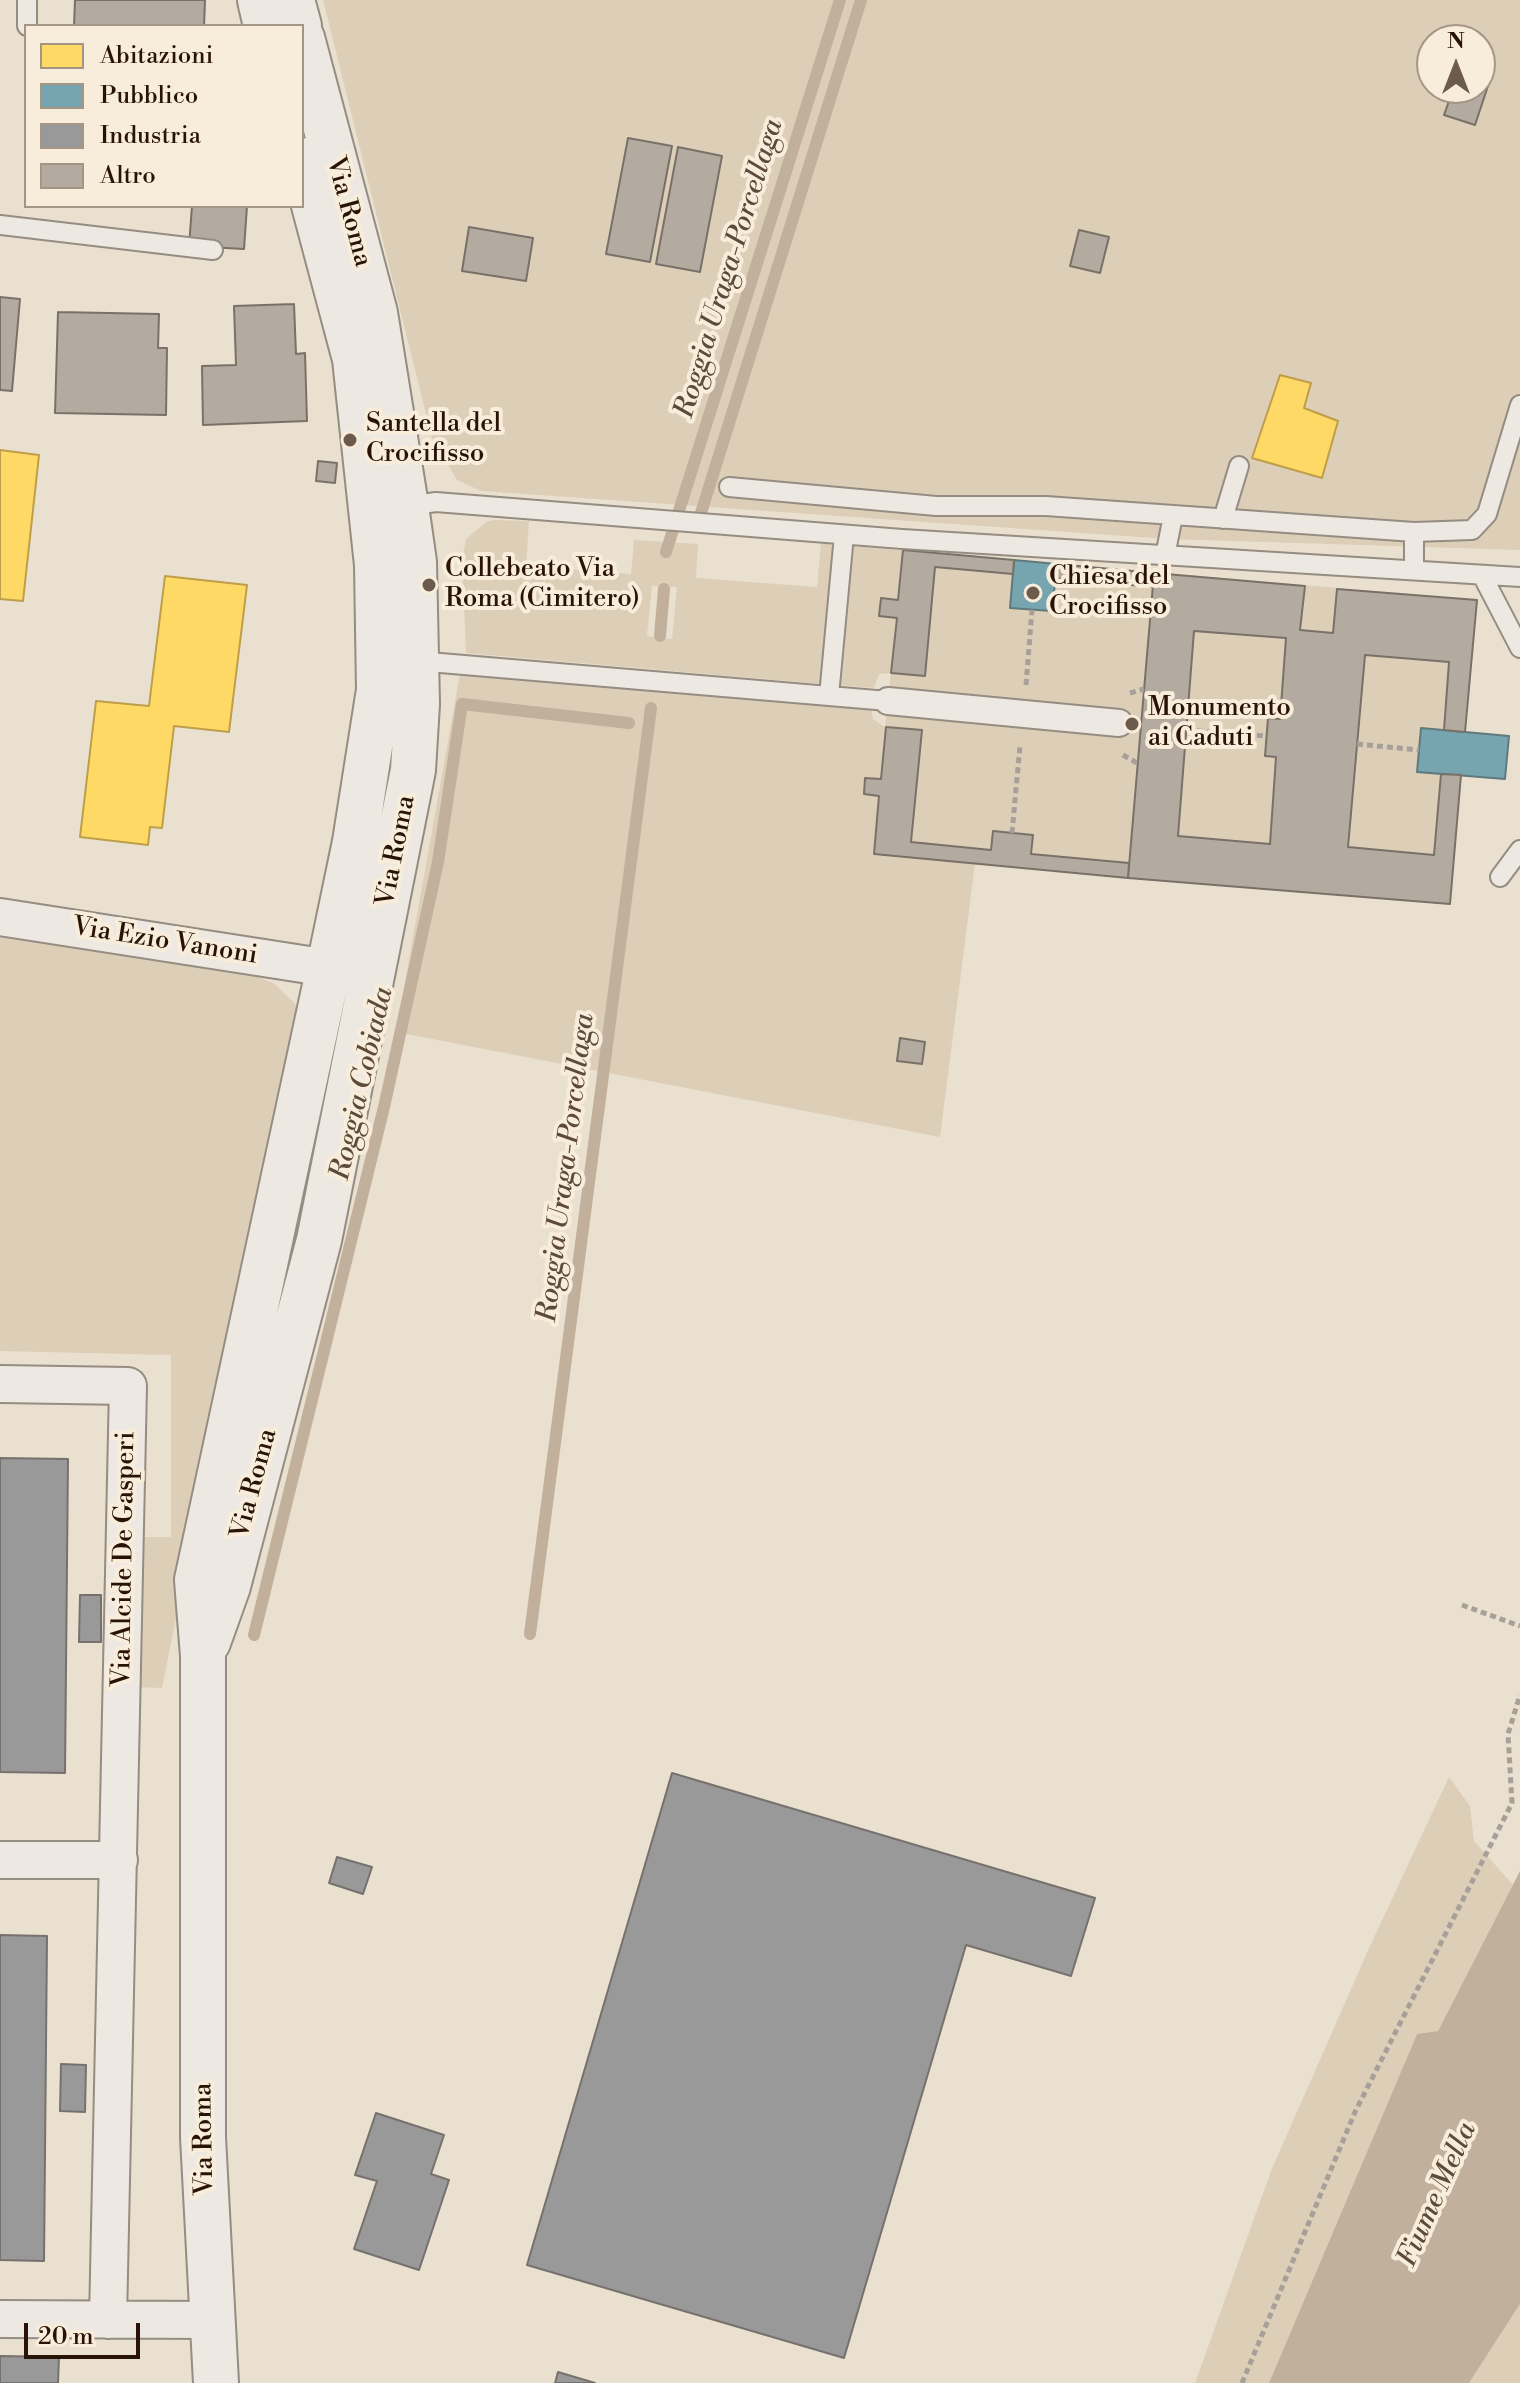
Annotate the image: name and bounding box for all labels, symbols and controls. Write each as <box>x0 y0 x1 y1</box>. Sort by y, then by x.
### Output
legend <box>24 24 304 208</box>
north arrow <box>1416 24 1496 104</box>
text: N <box>1447 28 1465 55</box>
text: Abitazioni <box>100 41 214 71</box>
text: Pubblico <box>100 81 198 111</box>
water label: Roggia Uraga-Porcellaga <box>669 115 791 423</box>
text: Industria <box>100 121 201 151</box>
street label: Via Roma <box>318 154 378 270</box>
text: Altro <box>100 161 156 191</box>
place label: Santella del Crocifisso <box>366 409 501 470</box>
marker: Santella del Crocifisso <box>341 431 359 449</box>
place label: Collebeato Via Roma (Cimitero) <box>445 554 640 616</box>
place label: Chiesa del Crocifisso <box>1049 562 1170 624</box>
marker: Collebeato Via Roma (Cimitero) <box>420 576 438 594</box>
marker: Chiesa del Crocifisso <box>1024 584 1042 602</box>
place label: Monumento ai Caduti <box>1148 693 1291 754</box>
marker: Monumento ai Caduti <box>1123 715 1141 733</box>
street label: Via Roma <box>371 793 423 909</box>
street label: Via Ezio Vanoni <box>70 912 260 972</box>
water label: Roggia Cobiada <box>324 984 402 1184</box>
water label: Roggia Uraga-Porcellaga <box>531 1012 603 1324</box>
street label: Via Roma <box>225 1426 285 1542</box>
street label: Via Alcide De Gasperi <box>107 1431 143 1687</box>
street label: Via Roma <box>188 2082 222 2196</box>
water label: Fiume Mella <box>1391 2117 1485 2273</box>
scale bar <box>28 2307 144 2357</box>
text: 20 m <box>38 2322 94 2352</box>

